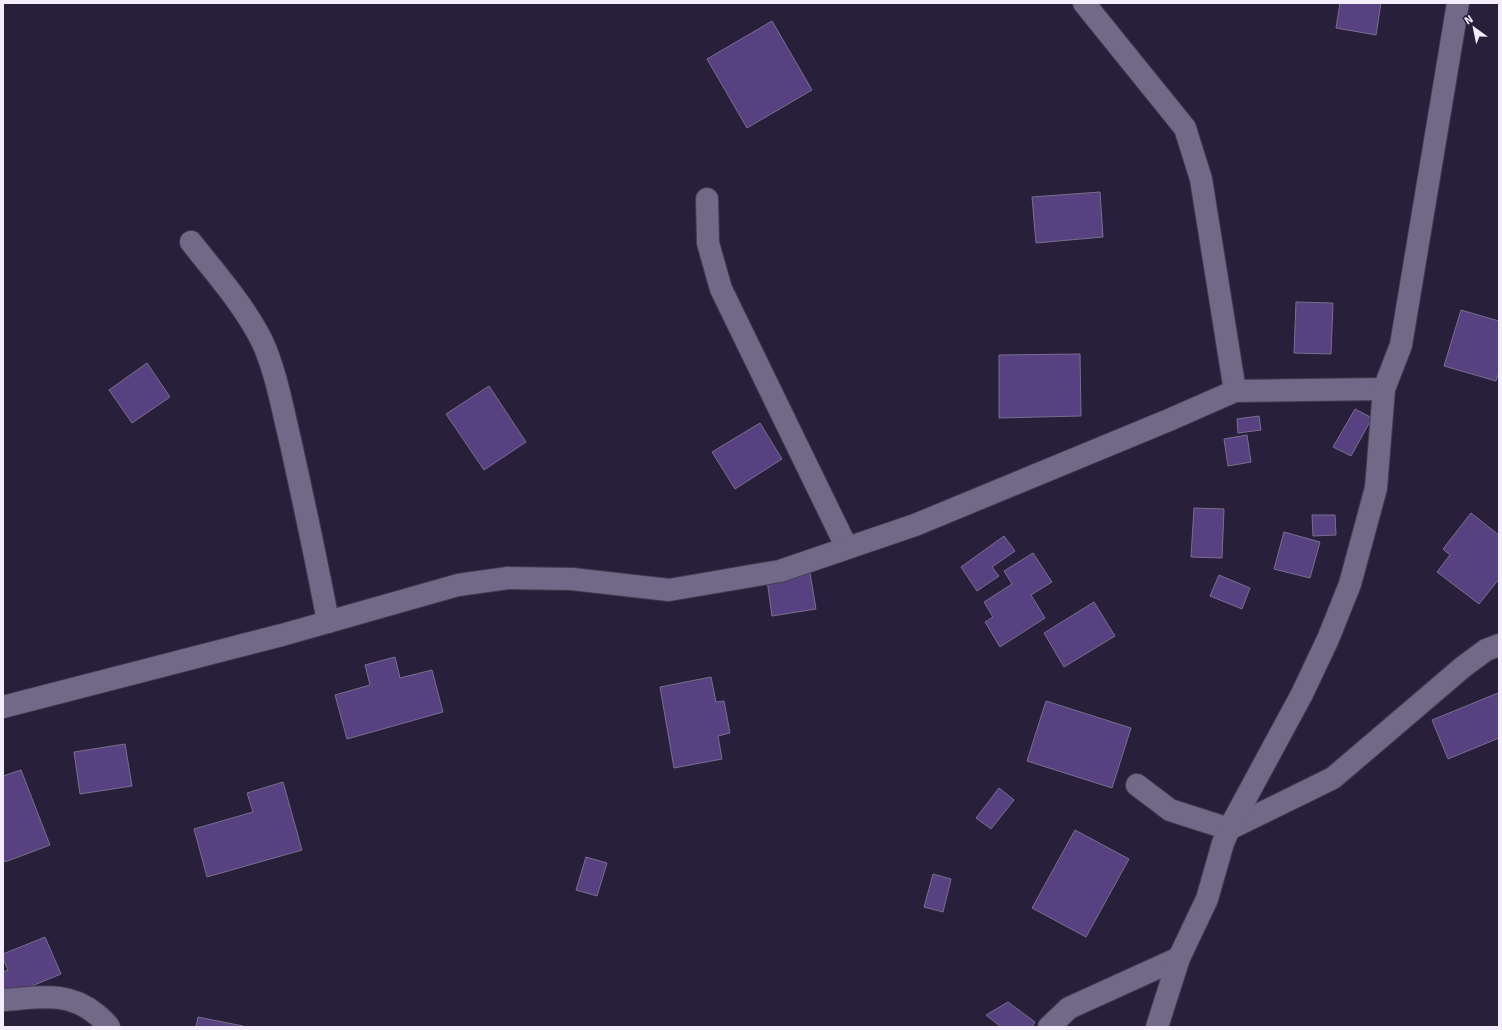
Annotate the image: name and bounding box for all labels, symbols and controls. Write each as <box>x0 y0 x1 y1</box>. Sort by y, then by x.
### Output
north arrow <box>1454 8 1494 48</box>
text: N <box>1462 12 1476 28</box>

